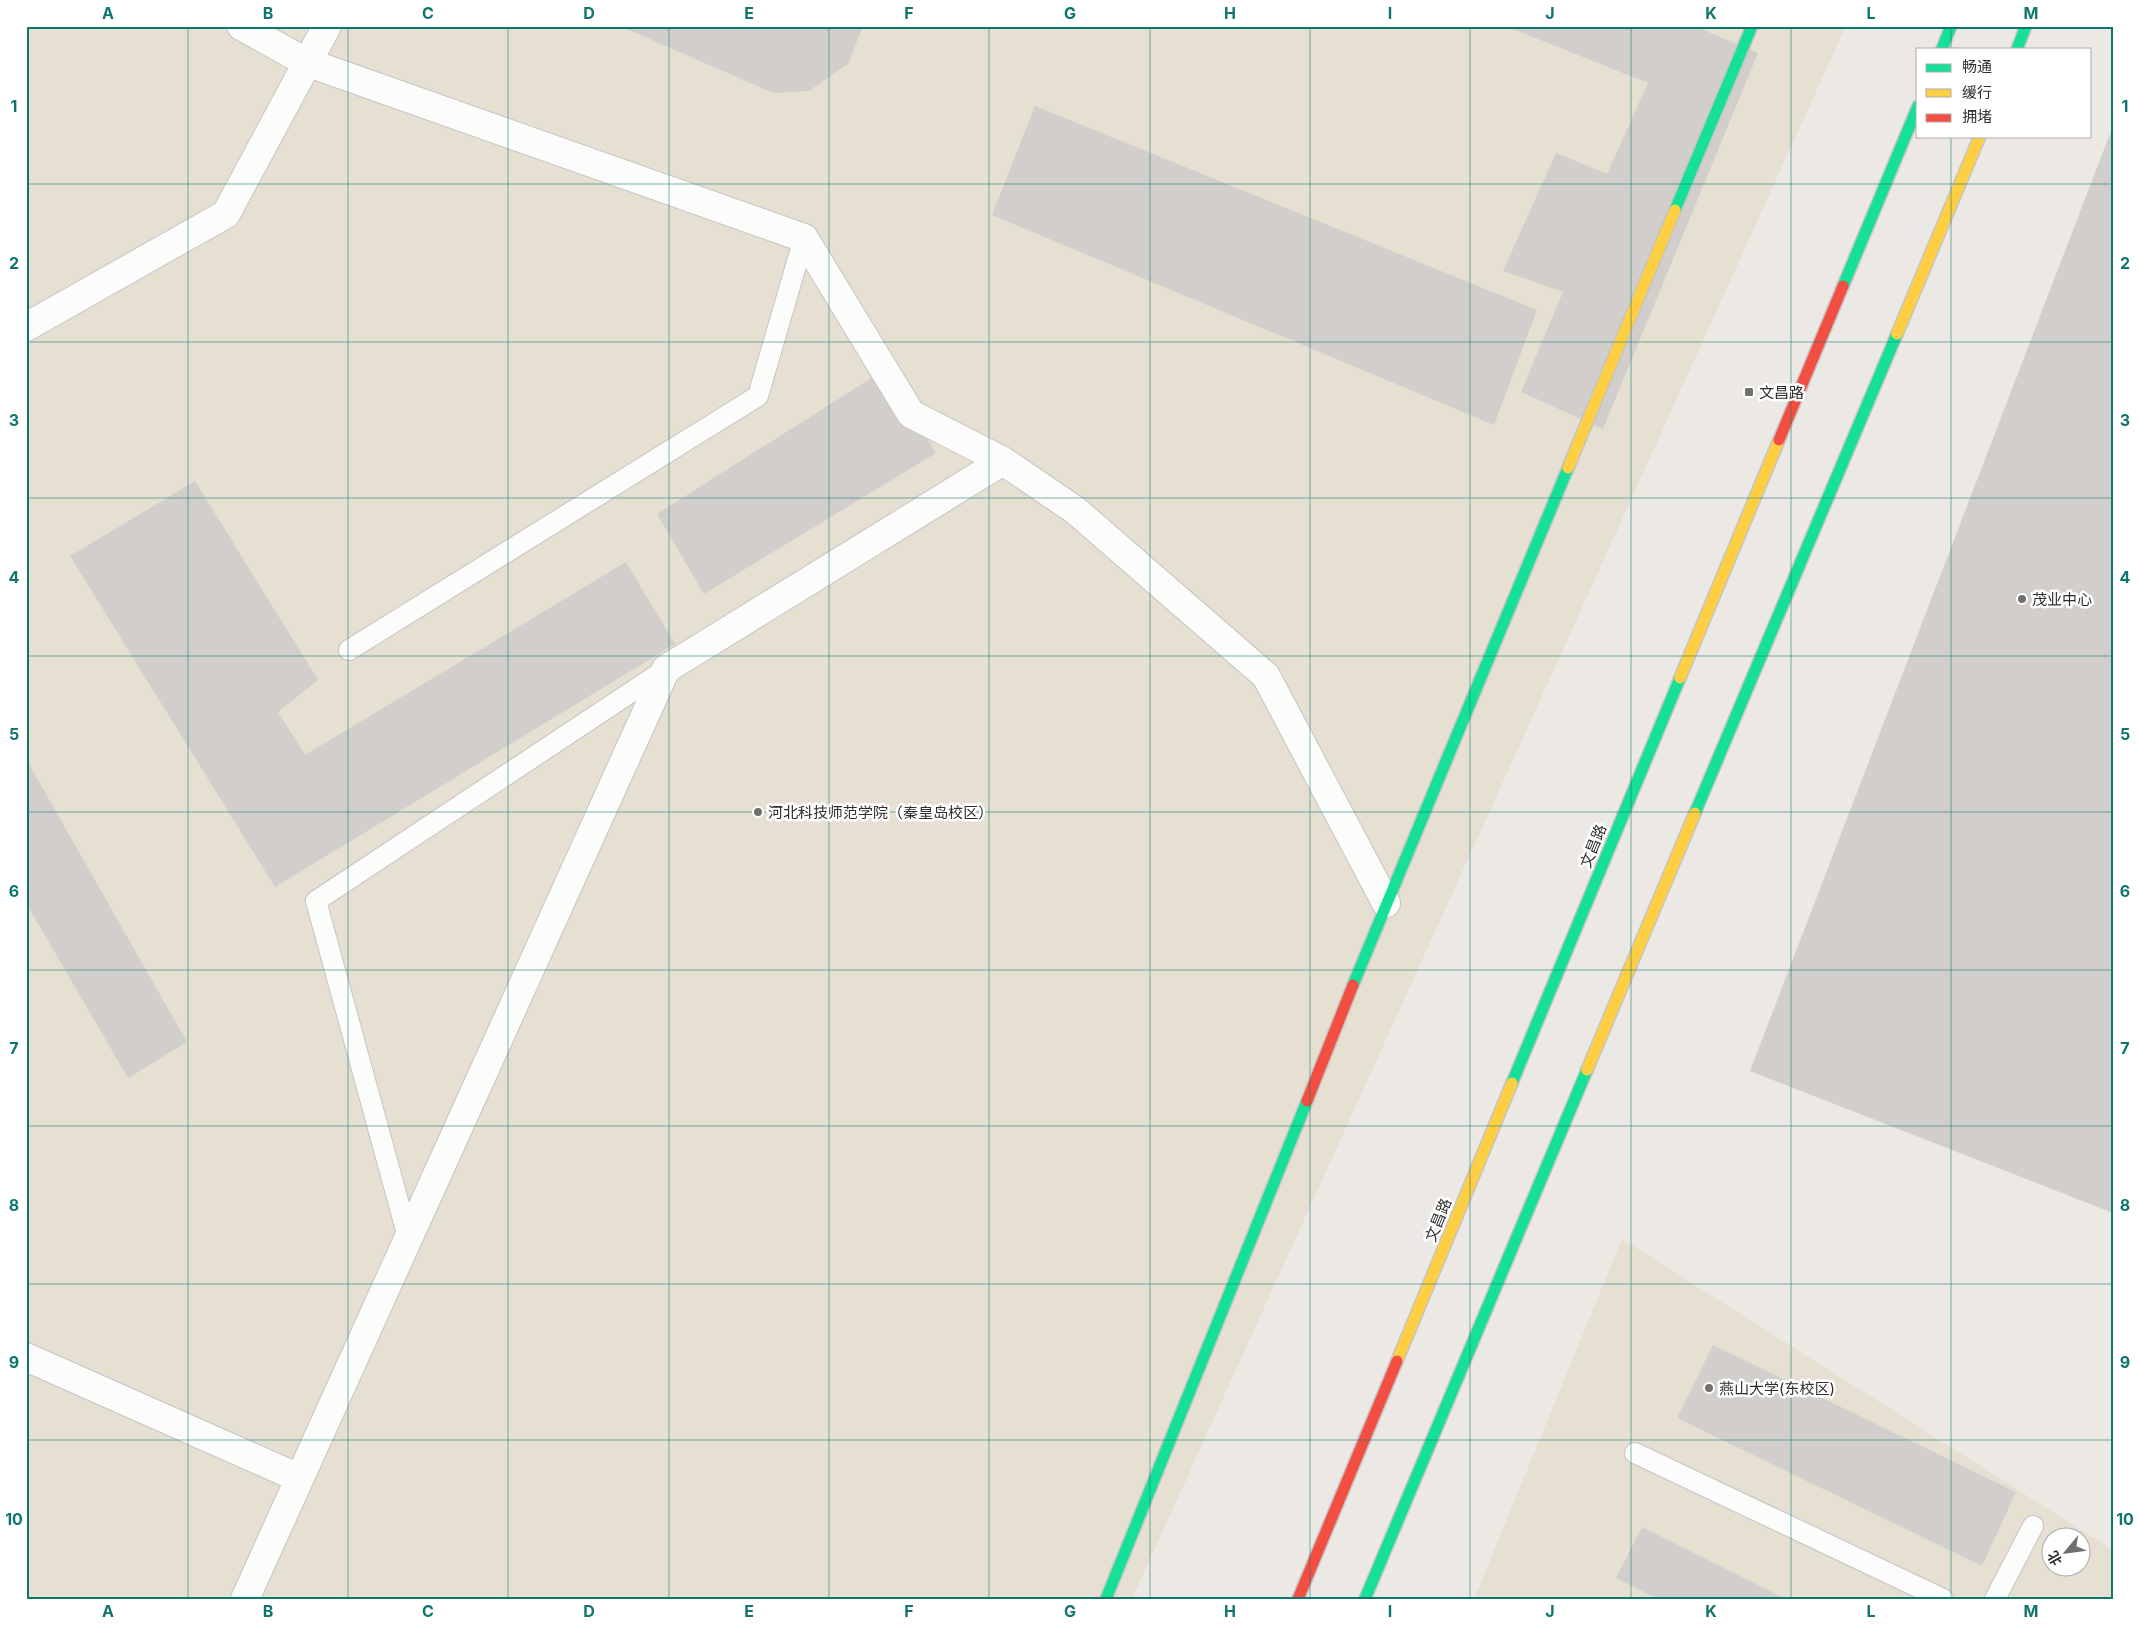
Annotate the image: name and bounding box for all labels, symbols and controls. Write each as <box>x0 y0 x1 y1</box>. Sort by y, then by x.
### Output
text: A <box>102 3 114 23</box>
text: B <box>263 3 273 23</box>
text: C <box>422 3 434 23</box>
text: D <box>583 3 595 23</box>
text: E <box>744 3 754 23</box>
text: F <box>904 3 914 23</box>
text: G <box>1064 3 1076 23</box>
text: H <box>1224 3 1236 23</box>
text: I <box>1388 3 1392 23</box>
text: J <box>1545 3 1555 23</box>
text: K <box>1705 3 1717 23</box>
text: L <box>1866 3 1876 23</box>
text: M <box>2024 3 2038 23</box>
legend <box>1916 48 2092 138</box>
text: 畅通 <box>1962 57 1992 76</box>
text: 缓行 <box>1962 83 1992 102</box>
text: 1 <box>11 96 17 116</box>
text: 1 <box>2122 96 2128 116</box>
text: 拥堵 <box>1962 107 1992 126</box>
text: 2 <box>9 253 19 273</box>
text: 2 <box>2120 253 2130 273</box>
place label: 文昌路 <box>1759 383 1804 402</box>
marker: 文昌路 <box>1743 386 1755 398</box>
text: 3 <box>9 410 19 430</box>
text: 3 <box>2120 410 2130 430</box>
text: 4 <box>9 567 20 587</box>
text: 4 <box>2120 567 2131 587</box>
place label: 茂业中心 <box>2032 590 2092 609</box>
marker: 茂业中心 <box>2016 593 2028 605</box>
text: 5 <box>9 724 19 744</box>
text: 5 <box>2120 724 2130 744</box>
place label: 河北科技师范学院（秦皇岛校区） <box>768 803 993 822</box>
marker: 河北科技师范学院（秦皇岛校区） <box>752 806 764 818</box>
street label: 文昌路 <box>1576 822 1610 870</box>
text: 6 <box>9 881 19 901</box>
text: 6 <box>2120 881 2130 901</box>
text: 7 <box>9 1038 19 1058</box>
text: 7 <box>2120 1038 2130 1058</box>
text: 8 <box>9 1195 19 1215</box>
text: 8 <box>2120 1195 2130 1215</box>
street label: 文昌路 <box>1421 1196 1455 1244</box>
text: 9 <box>9 1352 19 1372</box>
text: 9 <box>2120 1352 2130 1372</box>
place label: 燕山大学(东校区) <box>1719 1379 1835 1398</box>
marker: 燕山大学(东校区) <box>1703 1382 1715 1394</box>
text: 10 <box>5 1509 23 1529</box>
text: 10 <box>2116 1509 2134 1529</box>
north arrow <box>2042 1528 2092 1578</box>
text: 北 <box>2043 1548 2065 1569</box>
text: A <box>102 1601 114 1621</box>
text: B <box>263 1601 273 1621</box>
text: C <box>422 1601 434 1621</box>
text: D <box>583 1601 595 1621</box>
text: E <box>744 1601 754 1621</box>
text: F <box>904 1601 914 1621</box>
text: G <box>1064 1601 1076 1621</box>
text: H <box>1224 1601 1236 1621</box>
text: I <box>1388 1601 1392 1621</box>
text: J <box>1545 1601 1555 1621</box>
text: K <box>1705 1601 1717 1621</box>
text: L <box>1866 1601 1876 1621</box>
text: M <box>2024 1601 2038 1621</box>

